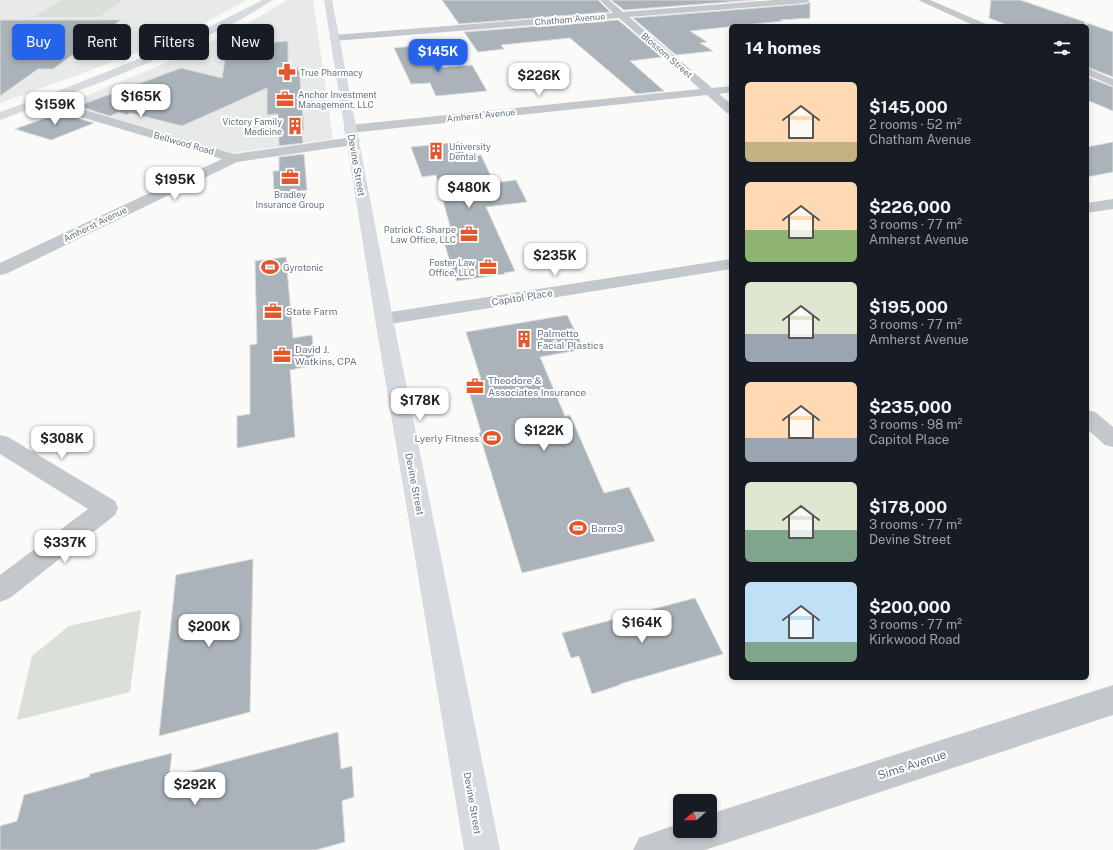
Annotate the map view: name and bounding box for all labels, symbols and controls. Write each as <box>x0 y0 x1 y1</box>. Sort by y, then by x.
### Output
street label: Chatham Avenue <box>534 10 606 28</box>
chip: Buy <box>12 24 65 60</box>
chip: Rent <box>73 24 131 60</box>
chip: Filters <box>139 24 209 60</box>
chip: New <box>217 24 274 60</box>
street label: Blossom Street <box>639 30 695 80</box>
icon: filters <box>1051 37 1073 59</box>
text: 14 homes <box>745 38 821 58</box>
pin: $145K <box>410 39 466 73</box>
text: $145K <box>418 44 458 59</box>
pharmacy icon: True Pharmacy <box>277 62 297 82</box>
pin: $226K <box>511 63 567 97</box>
place label: True Pharmacy <box>300 67 363 78</box>
text: $226K <box>517 68 561 83</box>
pin: $165K <box>113 84 169 118</box>
text: $165K <box>120 89 162 104</box>
office icon: Anchor Investment Management, LLC <box>275 89 295 109</box>
place label: Anchor Investment Management, LLC <box>298 89 377 110</box>
pin: $159K <box>27 92 83 126</box>
text: $159K <box>34 97 76 112</box>
text: $145,000 <box>869 97 948 117</box>
icon: home <box>777 98 825 146</box>
street label: Amherst Avenue <box>446 106 516 124</box>
place label: Victory Family Medicine <box>222 116 282 137</box>
building icon: Victory Family Medicine <box>285 116 305 136</box>
text: 2 rooms · 52 m² <box>869 117 962 132</box>
street label: Bellwood Road <box>153 129 215 157</box>
text: Chatham Avenue <box>869 132 971 147</box>
street label: Devine Street <box>346 133 368 197</box>
building icon: University Dental <box>426 141 446 161</box>
place label: University Dental <box>449 141 491 162</box>
pin: $195K <box>147 167 203 201</box>
office icon: Bradley Insurance Group <box>280 167 300 187</box>
text: $195K <box>154 172 196 187</box>
pin: $480K <box>441 175 497 209</box>
text: $480K <box>447 180 491 195</box>
place label: Bradley Insurance Group <box>256 189 324 210</box>
text: $226,000 <box>869 197 951 217</box>
icon: home <box>777 198 825 246</box>
street label: Amherst Avenue <box>62 204 128 244</box>
text: 3 rooms · 77 m² <box>869 217 962 232</box>
place label: Patrick C. Sharpe Law Office, LLC <box>384 224 456 245</box>
office icon: Patrick C. Sharpe Law Office, LLC <box>459 224 479 244</box>
text: Amherst Avenue <box>869 232 969 247</box>
pin: $235K <box>527 243 583 277</box>
text: $235K <box>533 248 577 263</box>
sports icon: Gyrotonic <box>260 257 280 277</box>
place label: Foster Law Office, LLC <box>429 257 475 278</box>
office icon: Foster Law Office, LLC <box>478 257 498 277</box>
place label: Gyrotonic <box>283 262 324 273</box>
street label: Capitol Place <box>491 286 554 308</box>
text: $195,000 <box>869 297 948 317</box>
icon: home <box>777 298 825 346</box>
office icon: State Farm <box>263 301 283 321</box>
place label: State Farm <box>286 305 337 317</box>
text: 3 rooms · 77 m² <box>869 317 962 332</box>
place label: Palmetto Facial Plastics <box>537 327 604 351</box>
building icon: Palmetto Facial Plastics <box>514 329 534 349</box>
text: Amherst Avenue <box>869 332 969 347</box>
place label: David J. Watkins, CPA <box>295 343 357 367</box>
office icon: David J. Watkins, CPA <box>272 345 292 365</box>
place label: Theodore & Associates Insurance <box>488 374 587 398</box>
office icon: Theodore & Associates Insurance <box>465 376 485 396</box>
pin: $178K <box>392 388 448 422</box>
text: $178K <box>400 393 440 408</box>
text: $235,000 <box>869 397 952 417</box>
icon: home <box>777 398 825 446</box>
text: 3 rooms · 98 m² <box>869 417 963 432</box>
pin: $122K <box>516 418 572 452</box>
text: $122K <box>524 423 564 438</box>
pin: $308K <box>34 426 90 460</box>
sports icon: Lyerly Fitness <box>482 428 502 448</box>
text: $308K <box>40 431 84 446</box>
place label: Lyerly Fitness <box>414 432 479 444</box>
text: Capitol Place <box>869 432 949 447</box>
street label: Devine Street <box>403 452 427 516</box>
text: $178,000 <box>869 497 947 517</box>
icon: home <box>777 498 825 546</box>
text: 3 rooms · 77 m² <box>869 517 962 532</box>
sports icon: Barre3 <box>568 518 588 538</box>
place label: Barre3 <box>591 522 623 534</box>
pin: $337K <box>37 530 93 564</box>
text: Devine Street <box>869 532 951 547</box>
text: $337K <box>43 535 87 550</box>
text: $200,000 <box>869 597 951 617</box>
icon: home <box>777 598 825 646</box>
pin: $164K <box>614 610 670 644</box>
pin: $200K <box>181 614 237 648</box>
text: $164K <box>622 615 662 630</box>
text: 3 rooms · 77 m² <box>869 617 962 632</box>
text: $200K <box>187 619 231 634</box>
text: Kirkwood Road <box>869 632 960 647</box>
street label: Sims Avenue <box>876 747 948 783</box>
street label: Devine Street <box>462 771 484 835</box>
pin: $292K <box>167 772 223 806</box>
text: $292K <box>173 777 217 792</box>
north arrow <box>673 794 717 838</box>
map controls <box>673 794 717 838</box>

